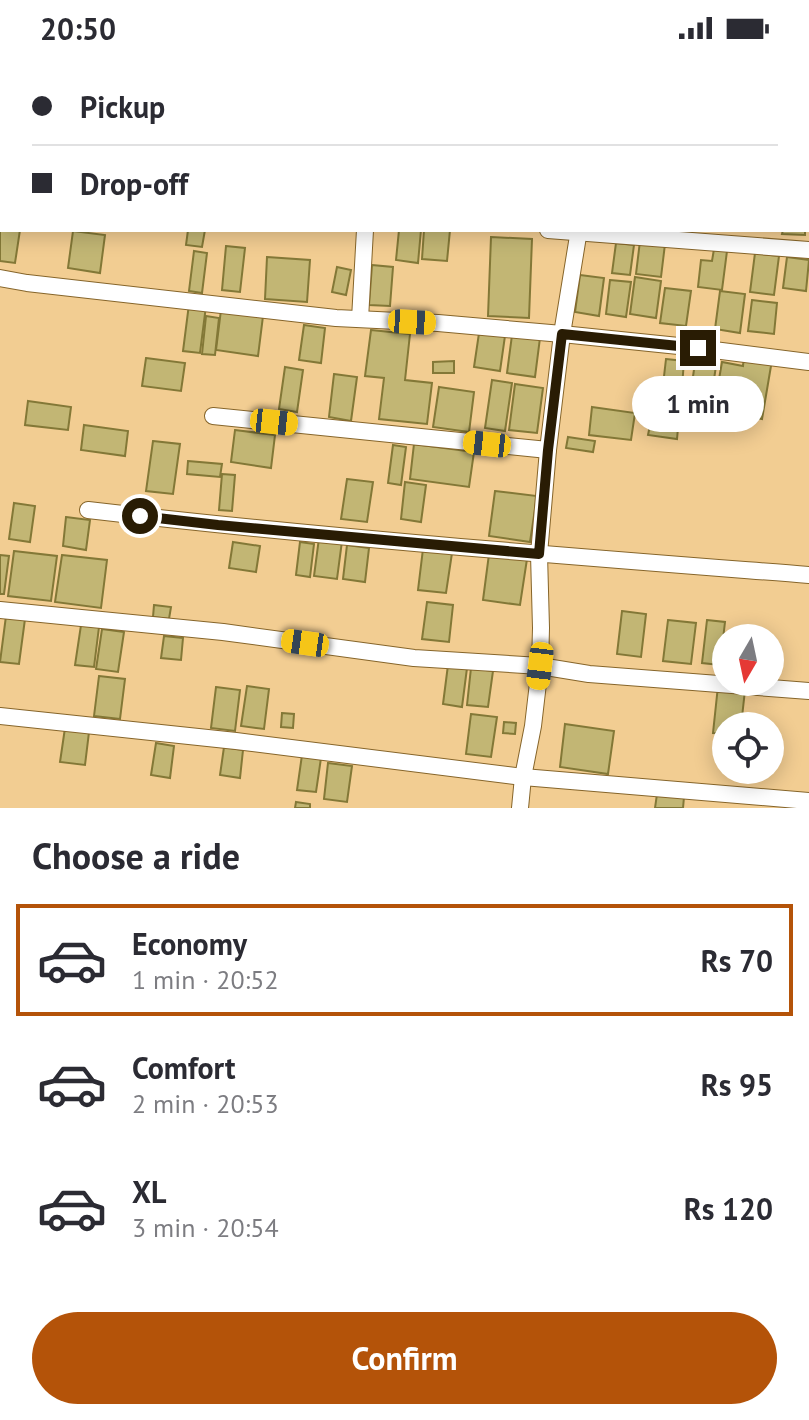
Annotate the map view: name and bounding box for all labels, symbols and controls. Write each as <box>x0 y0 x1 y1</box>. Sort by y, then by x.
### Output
text: 20:50 <box>40 9 116 48</box>
text: Pickup <box>80 87 165 126</box>
text: Drop-off <box>80 164 188 203</box>
car <box>387 309 437 335</box>
route end <box>680 330 716 366</box>
callout: 1 min <box>632 376 764 432</box>
text: 1 min <box>666 387 730 420</box>
car <box>249 408 299 436</box>
car <box>462 430 512 458</box>
route start <box>122 498 158 534</box>
north arrow <box>712 624 784 696</box>
map controls <box>712 624 784 784</box>
car <box>280 628 330 658</box>
car <box>525 641 555 691</box>
button: locate <box>712 712 784 784</box>
text: Choose a ride <box>32 832 240 879</box>
icon: car <box>36 924 108 996</box>
text: Economy <box>132 924 247 963</box>
text: Rs 70 <box>701 941 773 980</box>
text: 1 min · 20:52 <box>132 963 279 996</box>
icon: car <box>36 1048 108 1120</box>
text: Comfort <box>132 1048 235 1087</box>
text: Rs 95 <box>701 1065 773 1104</box>
text: 2 min · 20:53 <box>132 1087 279 1120</box>
icon: car <box>36 1172 108 1244</box>
text: XL <box>132 1172 166 1211</box>
text: Rs 120 <box>684 1189 773 1228</box>
text: 3 min · 20:54 <box>132 1211 279 1244</box>
button: Confirm <box>32 1312 777 1404</box>

